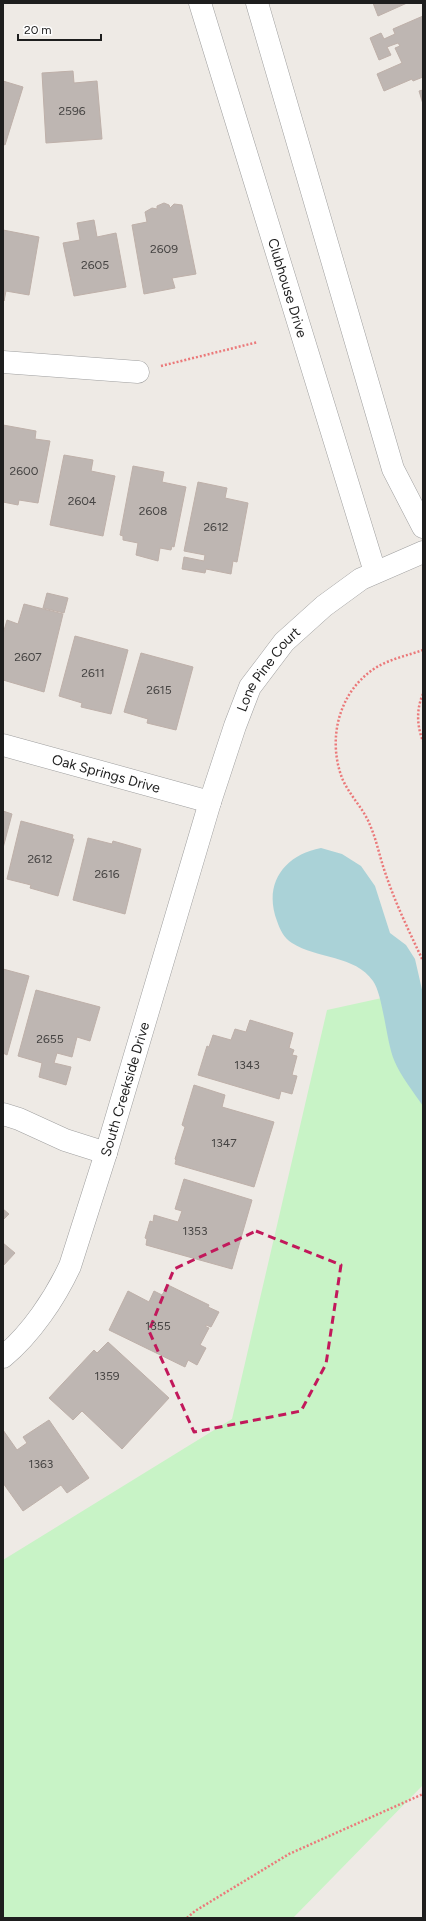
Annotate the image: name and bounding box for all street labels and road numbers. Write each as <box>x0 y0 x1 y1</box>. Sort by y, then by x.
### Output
street label: Clubhouse Drive <box>264 236 311 340</box>
street label: Lone Pine Court <box>233 623 304 714</box>
street label: Oak Springs Drive <box>50 750 163 797</box>
street label: South Creekside Drive <box>97 1019 153 1159</box>

